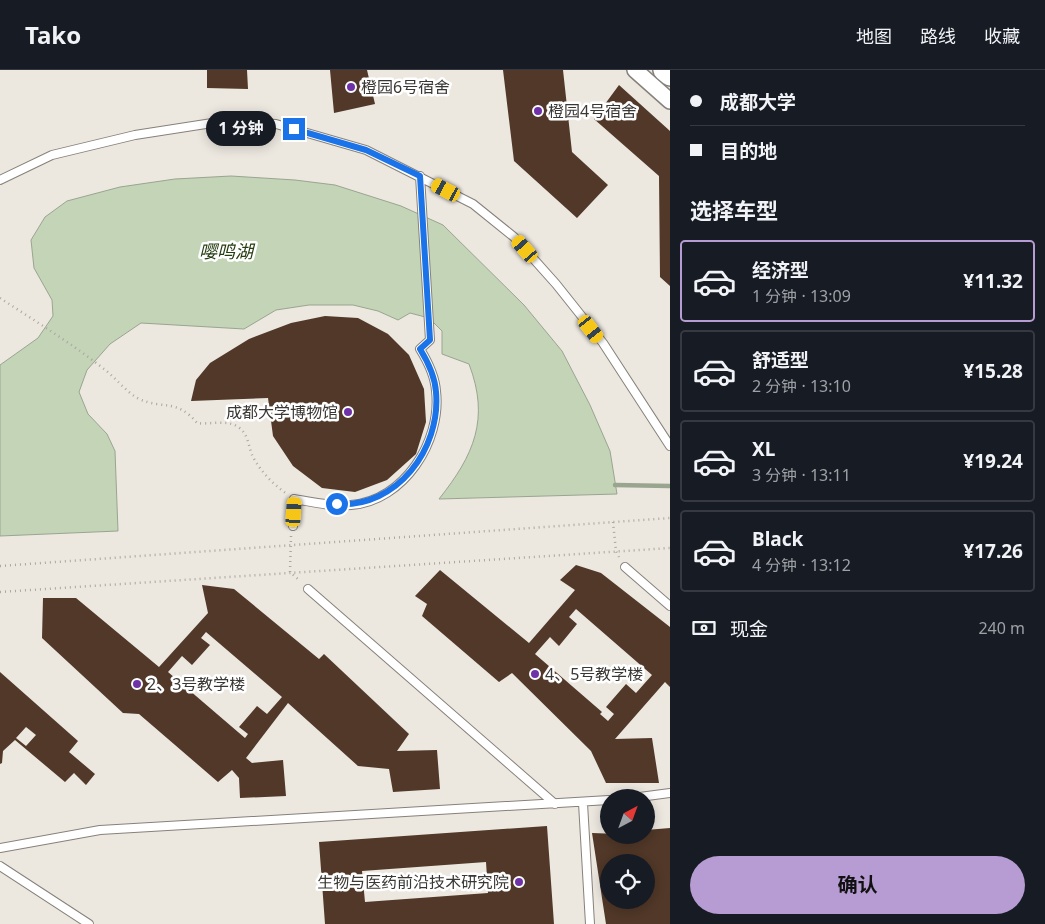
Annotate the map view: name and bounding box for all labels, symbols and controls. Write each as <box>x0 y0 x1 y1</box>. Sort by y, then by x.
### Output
text: Tako <box>25 18 81 51</box>
text: 地图 <box>856 24 892 48</box>
text: 路线 <box>920 24 956 48</box>
text: 收藏 <box>984 24 1020 48</box>
place label: 橙园6号宿舍 <box>361 76 450 98</box>
marker: 橙园6号宿舍 <box>345 81 357 93</box>
text: 成都大学 <box>720 89 796 115</box>
place label: 橙园4号宿舍 <box>548 100 637 122</box>
marker: 橙园4号宿舍 <box>532 105 544 117</box>
callout: 1 分钟 <box>206 112 276 146</box>
text: 1 分钟 <box>218 117 264 139</box>
route end <box>283 118 305 140</box>
text: 目的地 <box>720 138 777 164</box>
car <box>429 176 462 204</box>
text: 选择车型 <box>690 195 778 225</box>
car <box>509 233 540 265</box>
water label: 嘤鸣湖 <box>199 239 256 263</box>
text: 经济型 <box>752 257 809 283</box>
icon: car <box>692 259 737 304</box>
text: ¥11.32 <box>963 268 1023 294</box>
text: 1 分钟 · 13:09 <box>752 285 851 307</box>
car <box>575 313 606 345</box>
text: 舒适型 <box>752 347 809 373</box>
icon: car <box>692 349 737 394</box>
text: ¥15.28 <box>963 358 1023 384</box>
text: 2 分钟 · 13:10 <box>752 375 851 397</box>
place label: 成都大学博物馆 <box>226 401 338 423</box>
marker: 成都大学博物馆 <box>342 406 354 418</box>
text: XL <box>752 436 775 462</box>
icon: car <box>692 439 737 484</box>
text: ¥19.24 <box>963 448 1023 474</box>
text: 3 分钟 · 13:11 <box>752 464 851 486</box>
route start <box>326 493 348 515</box>
car <box>285 497 302 527</box>
text: Black <box>752 526 803 552</box>
icon: car <box>692 529 737 574</box>
text: ¥17.26 <box>963 538 1023 564</box>
text: 4 分钟 · 13:12 <box>752 554 851 576</box>
icon: cash <box>690 614 718 642</box>
text: 现金 <box>730 616 768 642</box>
text: 240 m <box>978 617 1025 639</box>
place label: 4、5号教学楼 <box>545 663 643 685</box>
marker: 4、5号教学楼 <box>529 668 541 680</box>
place label: 2、3号教学楼 <box>147 673 245 695</box>
marker: 2、3号教学楼 <box>131 678 143 690</box>
north arrow <box>600 789 655 844</box>
map controls <box>600 789 655 909</box>
button: locate <box>600 854 655 909</box>
button: 确认 <box>690 856 1025 914</box>
place label: 生物与医药前沿技术研究院 <box>317 871 509 893</box>
marker: 生物与医药前沿技术研究院 <box>513 876 525 888</box>

